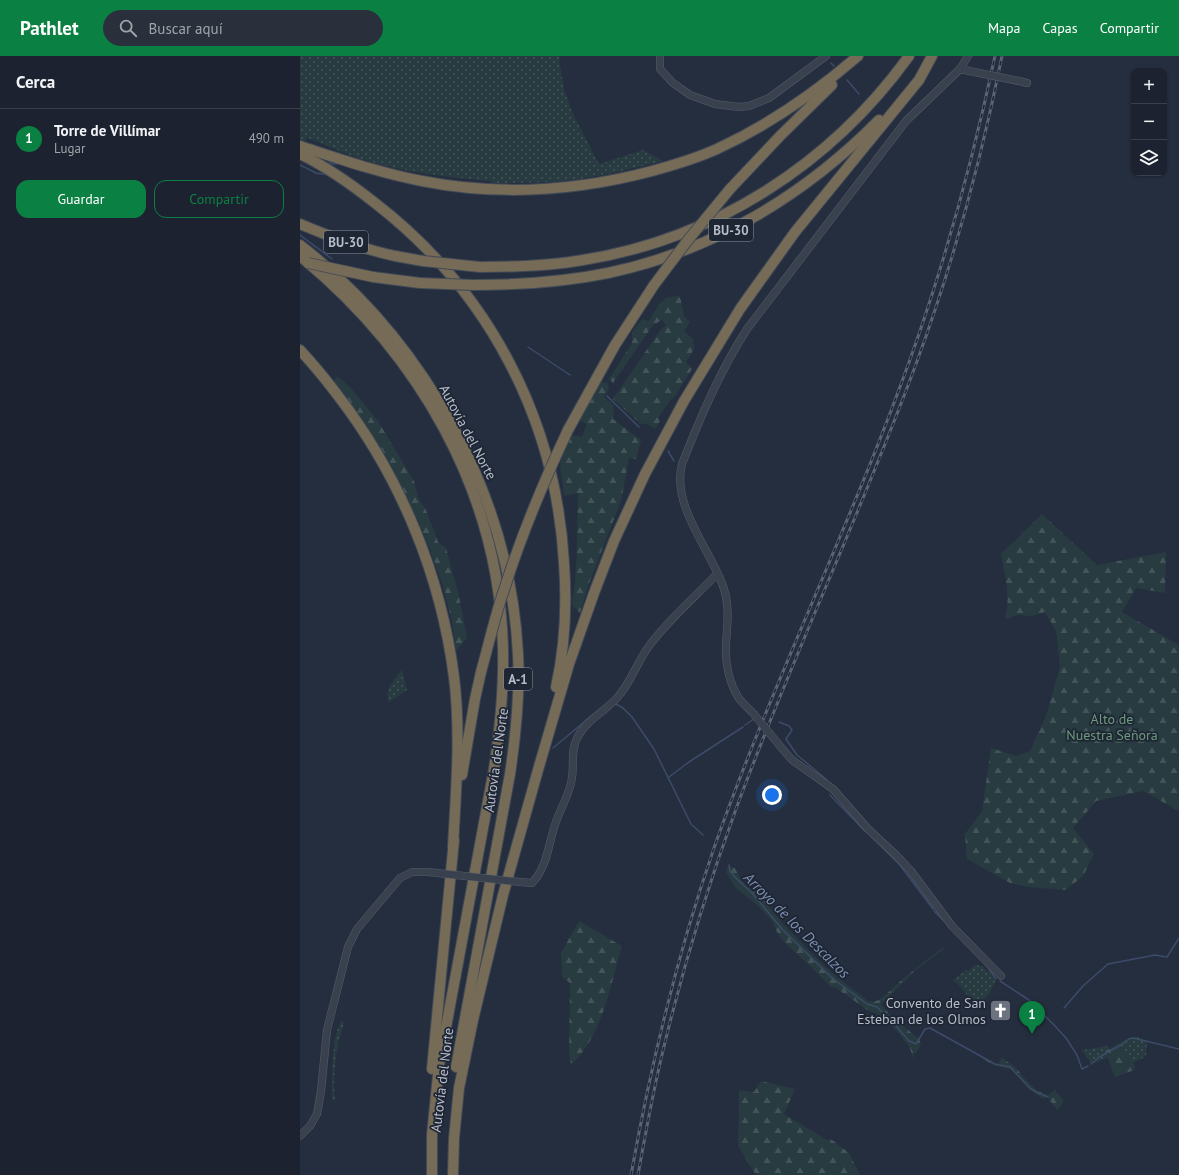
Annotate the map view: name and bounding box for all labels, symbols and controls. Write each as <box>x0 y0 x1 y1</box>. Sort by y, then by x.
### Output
search box <box>103 10 383 46</box>
text: Pathlet <box>20 16 79 40</box>
icon: search <box>117 17 139 39</box>
text: Buscar aquí <box>149 19 223 38</box>
text: Mapa <box>988 19 1021 37</box>
text: Capas <box>1043 19 1078 37</box>
text: Compartir <box>1100 19 1159 37</box>
map controls <box>1131 68 1167 176</box>
button: + <box>1131 68 1167 104</box>
text: Cerca <box>16 71 55 93</box>
button: − <box>1131 104 1167 140</box>
text: Torre de Villímar <box>54 121 160 140</box>
text: 1 <box>25 130 33 147</box>
text: 490 m <box>249 130 284 147</box>
text: Lugar <box>54 140 85 157</box>
button: layers <box>1131 140 1167 176</box>
button: Guardar <box>16 180 146 218</box>
button: Compartir <box>154 180 284 218</box>
road number: BU-30 <box>709 219 753 241</box>
road number: BU-30 <box>324 231 368 253</box>
street label: Autovía del Norte <box>435 381 501 483</box>
road number: A-1 <box>504 668 532 690</box>
street label: Autovía del Norte <box>480 707 512 813</box>
park label: Alto de Nuestra Señora <box>1066 710 1158 744</box>
your location <box>762 785 782 805</box>
water label: Arroyo de los Descalzos <box>739 867 854 982</box>
place label: Convento de San Esteban de los Olmos <box>857 994 986 1028</box>
church icon: Convento de San Esteban de los Olmos <box>988 998 1014 1024</box>
pin: 1 <box>1019 1001 1045 1034</box>
street label: Autovía del Norte <box>427 1027 457 1133</box>

